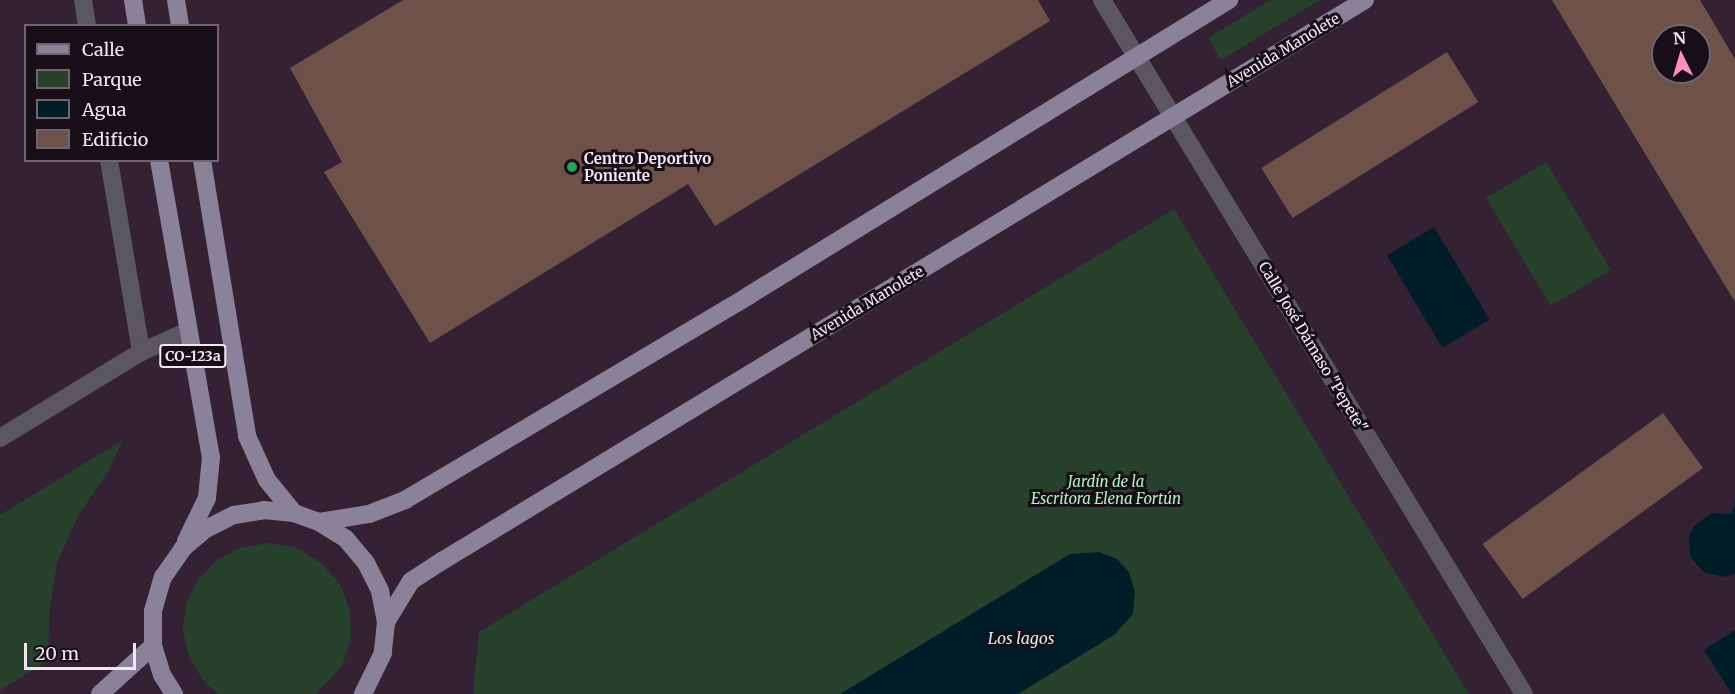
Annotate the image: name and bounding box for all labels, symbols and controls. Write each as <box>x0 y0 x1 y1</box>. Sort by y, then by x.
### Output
street label: Avenida Manolete <box>1223 9 1343 91</box>
legend <box>24 24 219 162</box>
north arrow <box>1651 24 1711 84</box>
text: N <box>1672 28 1687 49</box>
text: Calle <box>82 38 124 61</box>
text: Parque <box>82 68 142 91</box>
text: Agua <box>82 98 127 121</box>
text: Edificio <box>82 128 148 151</box>
place label: Centro Deportivo Poniente <box>584 149 711 184</box>
marker: Centro Deportivo Poniente <box>565 160 579 174</box>
street label: Calle José Dámaso "Pepete" <box>1255 258 1371 436</box>
street label: Avenida Manolete <box>807 262 927 344</box>
road number: CO-123a <box>158 345 228 367</box>
park label: Jardín de la Escritora Elena Fortún <box>1031 472 1181 507</box>
water label: Los lagos <box>988 628 1054 648</box>
scale bar <box>27 631 140 669</box>
text: 20 m <box>35 642 79 665</box>

